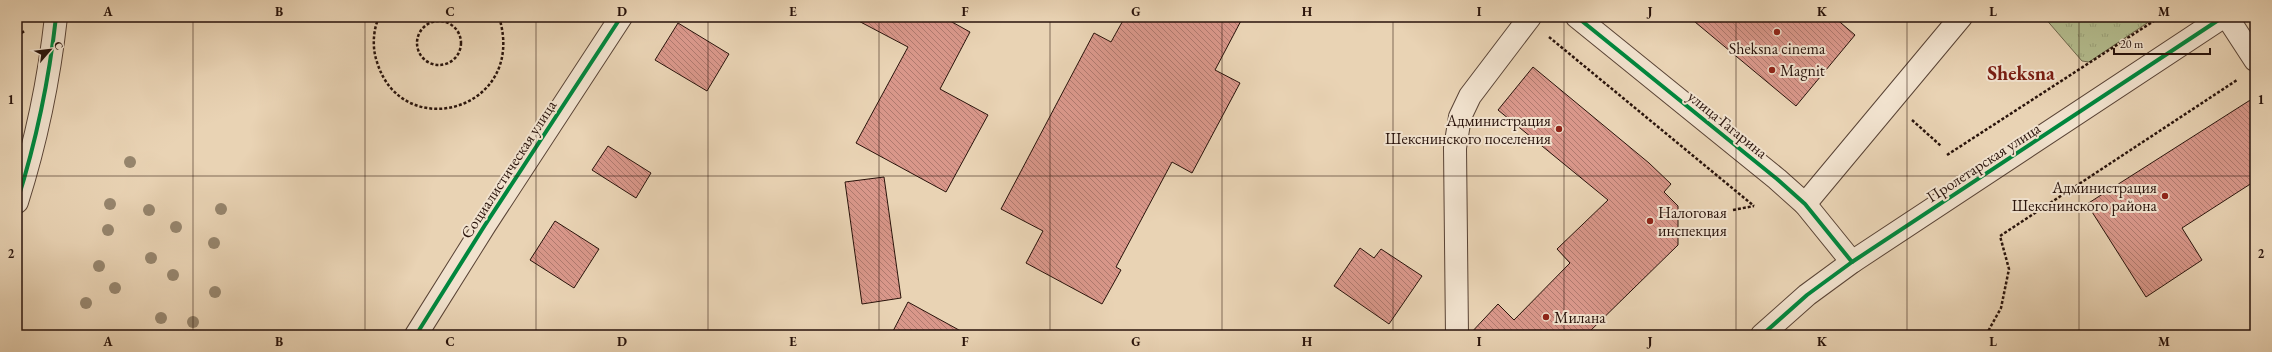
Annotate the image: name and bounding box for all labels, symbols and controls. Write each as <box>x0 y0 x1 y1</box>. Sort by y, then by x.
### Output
text: A <box>102 3 113 20</box>
text: B <box>275 3 283 20</box>
text: C <box>445 3 455 20</box>
text: D <box>617 3 627 20</box>
text: E <box>789 3 797 20</box>
text: F <box>961 3 969 20</box>
text: G <box>1131 3 1141 20</box>
text: H <box>1302 3 1313 20</box>
text: I <box>1477 3 1482 20</box>
text: J <box>1646 3 1653 20</box>
text: K <box>1817 3 1828 20</box>
text: L <box>1989 3 1997 20</box>
text: M <box>2158 3 2170 20</box>
marker: Sheksna cinema <box>1772 27 1782 37</box>
north arrow <box>30 30 70 70</box>
scale bar <box>2114 30 2210 56</box>
text: 20 m <box>2120 36 2144 52</box>
place label: Sheksna cinema <box>1729 38 1826 59</box>
text: С <box>51 39 67 52</box>
place label: Magnit <box>1780 60 1825 81</box>
district label: Sheksna <box>1987 60 2055 86</box>
marker: Magnit <box>1767 65 1777 75</box>
street label: улица Гагарина <box>1683 86 1772 163</box>
text: 1 <box>8 91 15 108</box>
text: 1 <box>2258 91 2265 108</box>
street label: Социалистическая улица <box>456 96 561 243</box>
place label: Администрация Шекснинского поселения <box>1385 110 1551 149</box>
street label: Пролетарская улица <box>1922 117 2045 207</box>
marker: Администрация Шекснинского поселения <box>1554 124 1564 134</box>
place label: Администрация Шекснинского района <box>2012 177 2158 216</box>
marker: Администрация Шекснинского района <box>2160 191 2170 201</box>
place label: Налоговая инспекция <box>1658 202 1727 241</box>
marker: Налоговая инспекция <box>1645 216 1655 226</box>
text: 2 <box>8 245 15 262</box>
text: 2 <box>2258 245 2265 262</box>
place label: Милана <box>1554 307 1606 328</box>
marker: Милана <box>1541 312 1551 322</box>
text: A <box>102 333 113 350</box>
text: B <box>275 333 283 350</box>
text: C <box>445 333 455 350</box>
text: D <box>617 333 627 350</box>
text: E <box>789 333 797 350</box>
text: F <box>961 333 969 350</box>
text: G <box>1131 333 1141 350</box>
text: H <box>1302 333 1313 350</box>
text: I <box>1477 333 1482 350</box>
text: J <box>1646 333 1653 350</box>
text: K <box>1817 333 1828 350</box>
text: L <box>1989 333 1997 350</box>
text: M <box>2158 333 2170 350</box>

